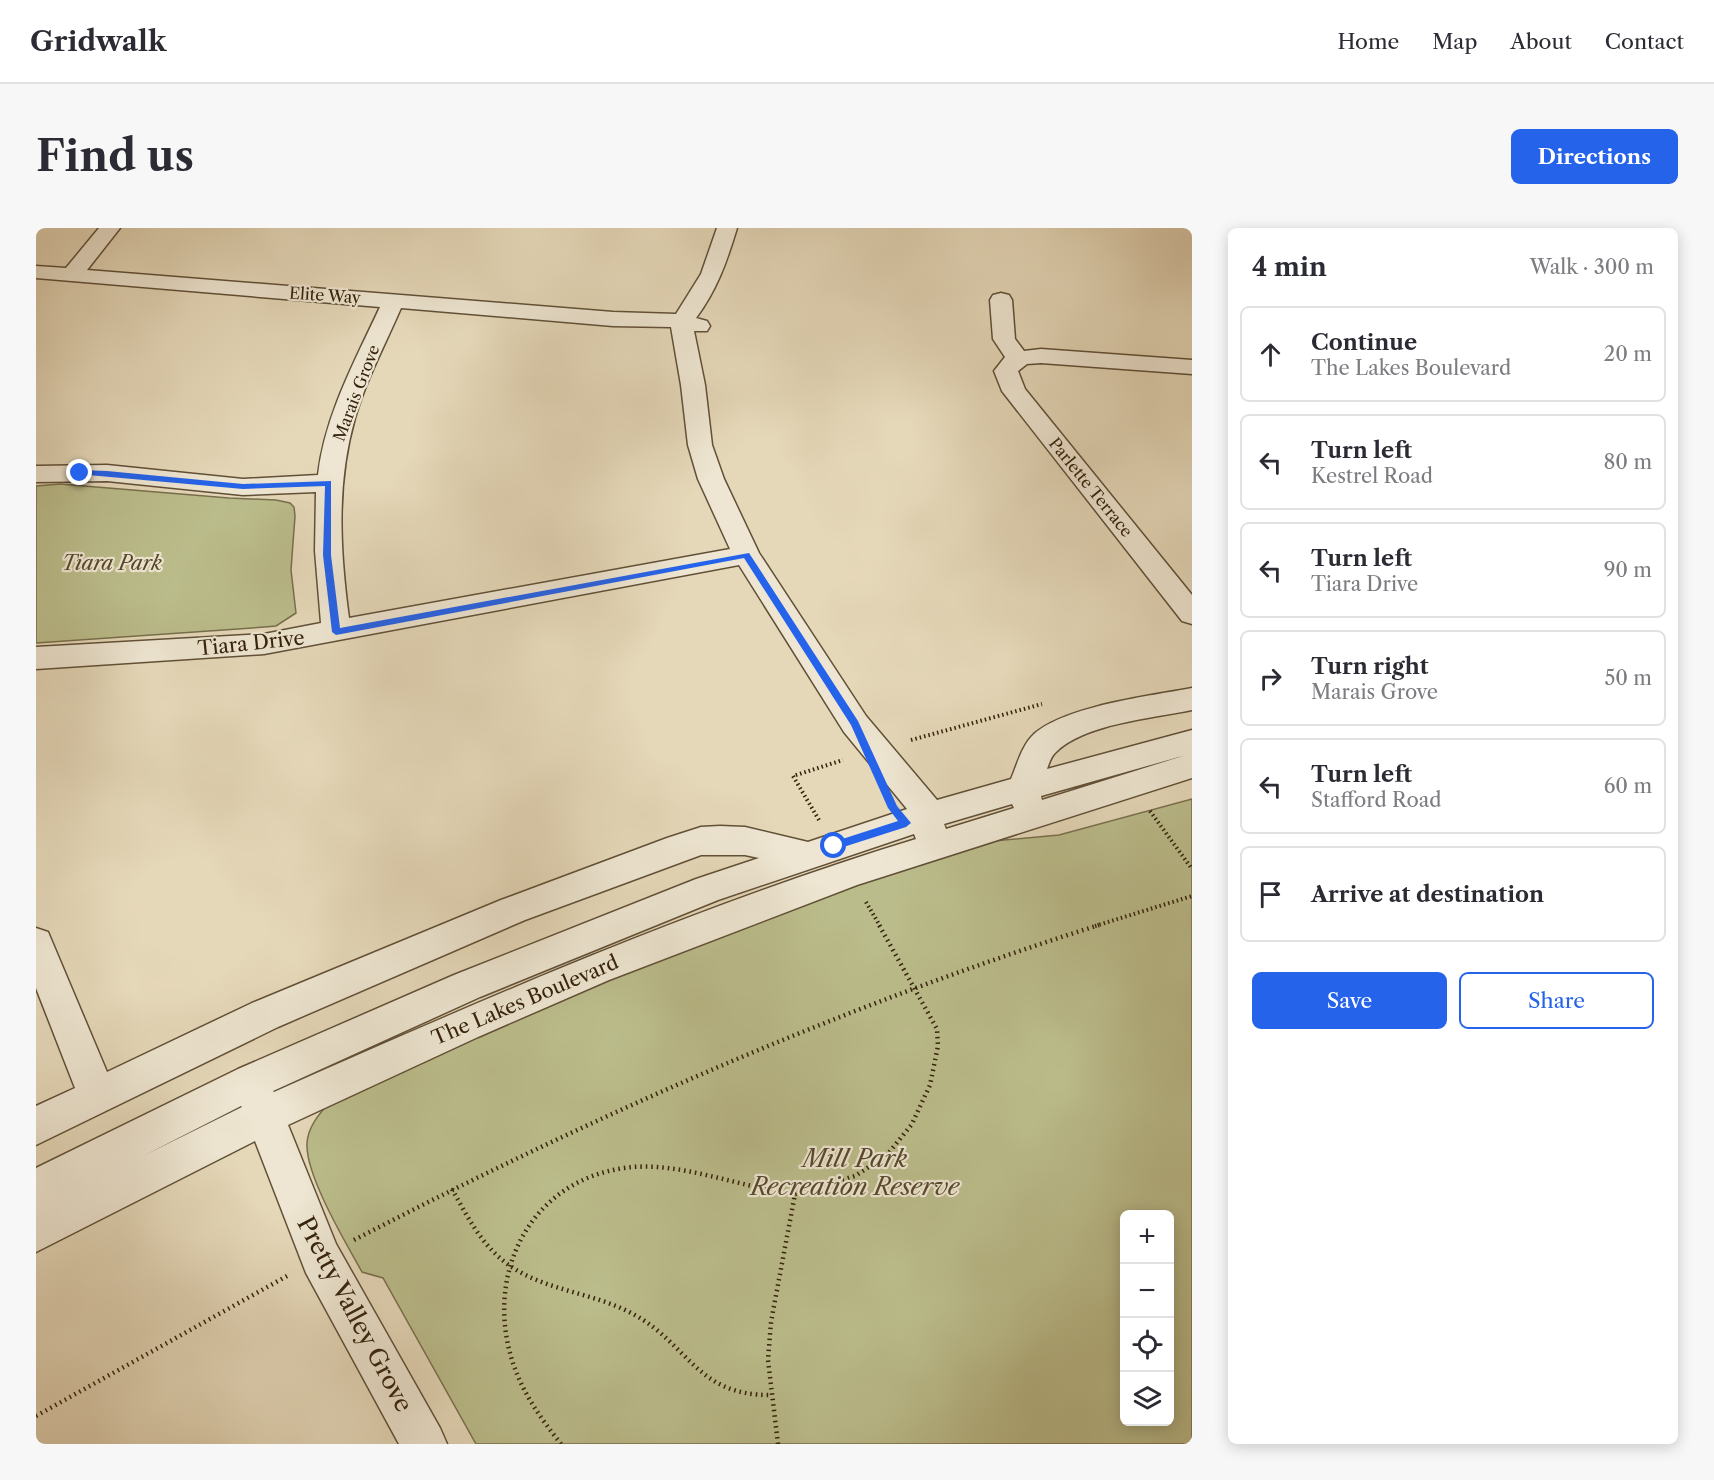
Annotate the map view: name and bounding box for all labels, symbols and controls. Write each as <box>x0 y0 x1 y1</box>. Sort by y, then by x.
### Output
text: Gridwalk <box>30 24 166 58</box>
text: Home <box>1338 29 1399 54</box>
text: Map <box>1432 29 1477 54</box>
text: About <box>1510 29 1572 54</box>
text: Contact <box>1605 29 1684 54</box>
button: Directions <box>1511 129 1678 184</box>
text: Find us <box>36 130 194 182</box>
text: 4 min <box>1252 251 1327 283</box>
text: Walk · 300 m <box>1530 255 1654 279</box>
street label: Elite Way <box>288 283 363 308</box>
text: Continue <box>1311 329 1417 356</box>
icon: ahead <box>1254 338 1287 371</box>
street label: Marais Grove <box>328 342 384 444</box>
text: 20 m <box>1604 342 1652 366</box>
text: The Lakes Boulevard <box>1311 356 1511 380</box>
street label: Parlette Terrace <box>1045 433 1137 541</box>
text: Turn left <box>1311 437 1412 464</box>
icon: left <box>1254 446 1287 479</box>
text: 80 m <box>1604 450 1652 474</box>
route end <box>66 459 92 485</box>
text: Kestrel Road <box>1311 464 1433 488</box>
text: Turn left <box>1311 545 1412 572</box>
park label: Tiara Park <box>62 551 163 575</box>
icon: left <box>1254 554 1287 587</box>
text: 90 m <box>1604 558 1652 582</box>
text: Tiara Drive <box>1311 572 1418 596</box>
street label: Tiara Drive <box>196 625 306 661</box>
text: Turn right <box>1311 653 1429 680</box>
icon: right <box>1254 662 1287 695</box>
text: 50 m <box>1605 666 1652 690</box>
text: Marais Grove <box>1311 680 1438 704</box>
text: Turn left <box>1311 761 1412 788</box>
icon: left <box>1254 770 1287 803</box>
text: 60 m <box>1604 774 1652 798</box>
text: Stafford Road <box>1311 788 1442 812</box>
route start <box>820 832 846 858</box>
icon: arrive <box>1254 878 1287 911</box>
text: Arrive at destination <box>1311 881 1544 908</box>
street label: The Lakes Boulevard <box>428 950 622 1050</box>
button: Save <box>1252 972 1447 1029</box>
button: Share <box>1459 972 1654 1029</box>
park label: Mill Park Recreation Reserve <box>749 1144 961 1201</box>
map controls <box>1120 1210 1174 1426</box>
button: + <box>1120 1210 1174 1264</box>
street label: Pretty Valley Grove <box>291 1211 419 1417</box>
button: − <box>1120 1264 1174 1318</box>
button: locate <box>1120 1318 1174 1372</box>
button: layers <box>1120 1372 1174 1426</box>

